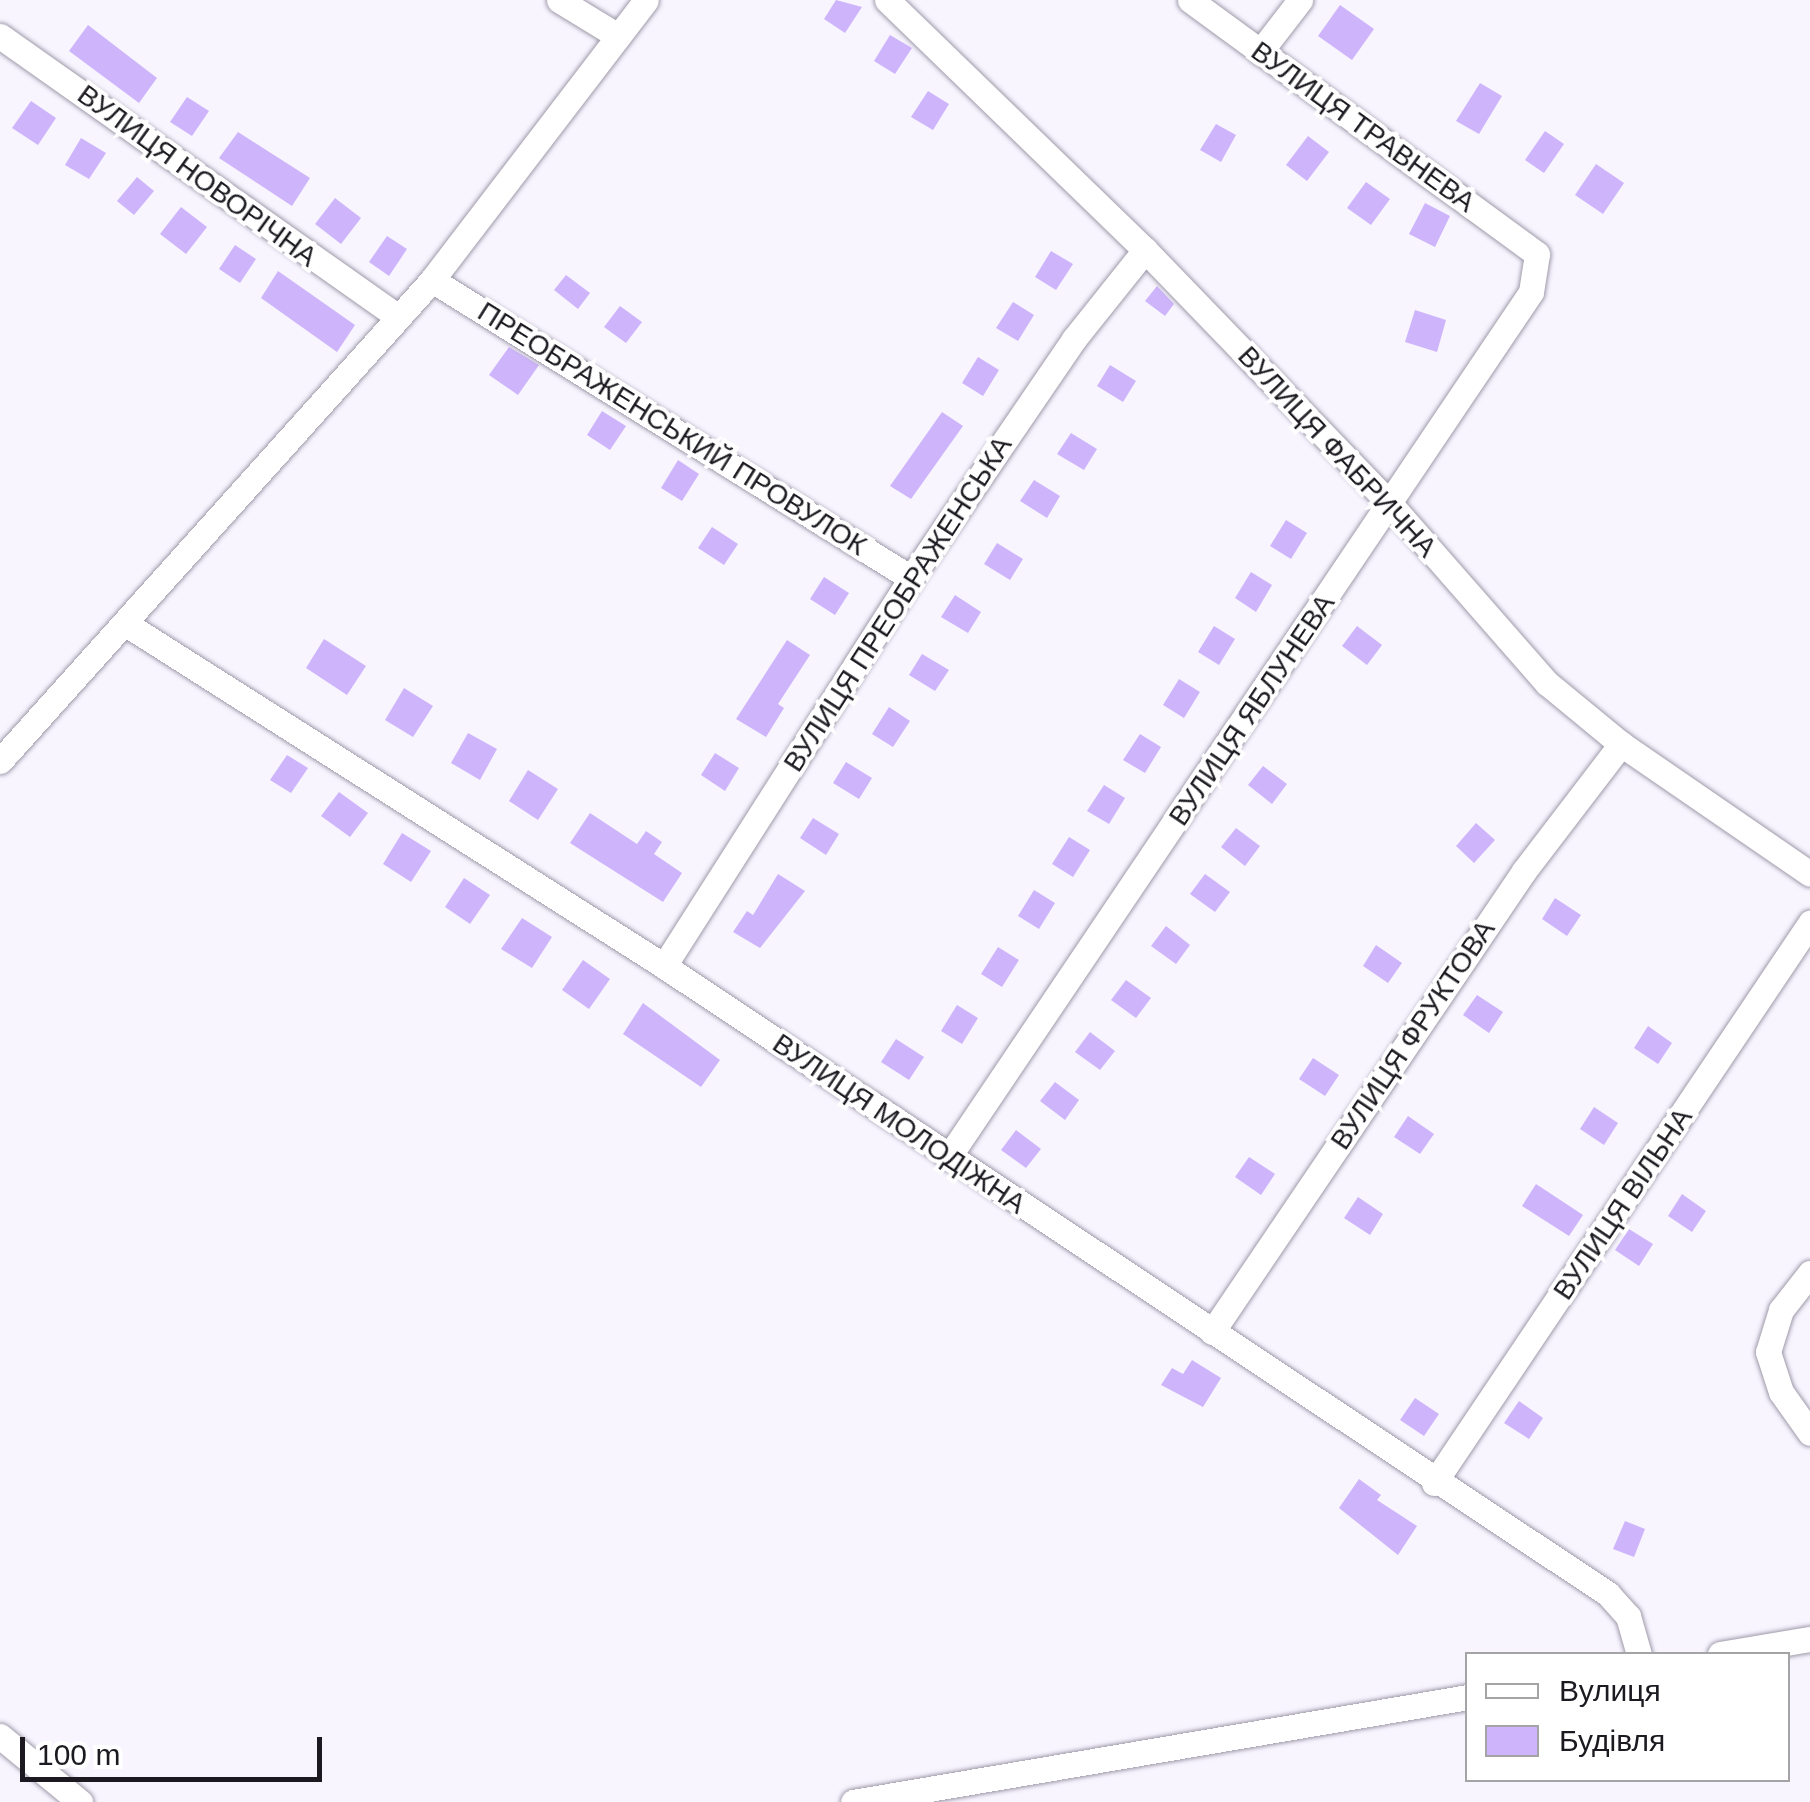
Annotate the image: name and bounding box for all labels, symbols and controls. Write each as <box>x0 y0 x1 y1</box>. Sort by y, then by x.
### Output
street label: ВУЛИЦЯ ТРАВНЕВА <box>1245 35 1481 219</box>
street label: ВУЛИЦЯ НОВОРІЧНА <box>71 78 323 274</box>
street label: ПРЕОБРАЖЕНСЬКИЙ ПРОВУЛОК <box>472 295 872 563</box>
street label: ВУЛИЦЯ ФАБРИЧНА <box>1231 340 1443 564</box>
street label: ВУЛИЦЯ ПРЕОБРАЖЕНСЬКА <box>777 430 1019 778</box>
street label: ВУЛИЦЯ ЯБЛУНЕВА <box>1162 588 1342 832</box>
street label: ВУЛИЦЯ ФРУКТОВА <box>1324 914 1502 1156</box>
street label: ВУЛИЦЯ МОЛОДІЖНА <box>766 1027 1032 1221</box>
street label: ВУЛИЦЯ ВІЛЬНА <box>1546 1102 1700 1306</box>
legend <box>1465 1652 1790 1782</box>
text: Вулиця <box>1559 1674 1661 1707</box>
scale bar <box>25 1717 328 1779</box>
text: Будівля <box>1559 1724 1665 1757</box>
text: 100 m <box>37 1738 120 1771</box>

